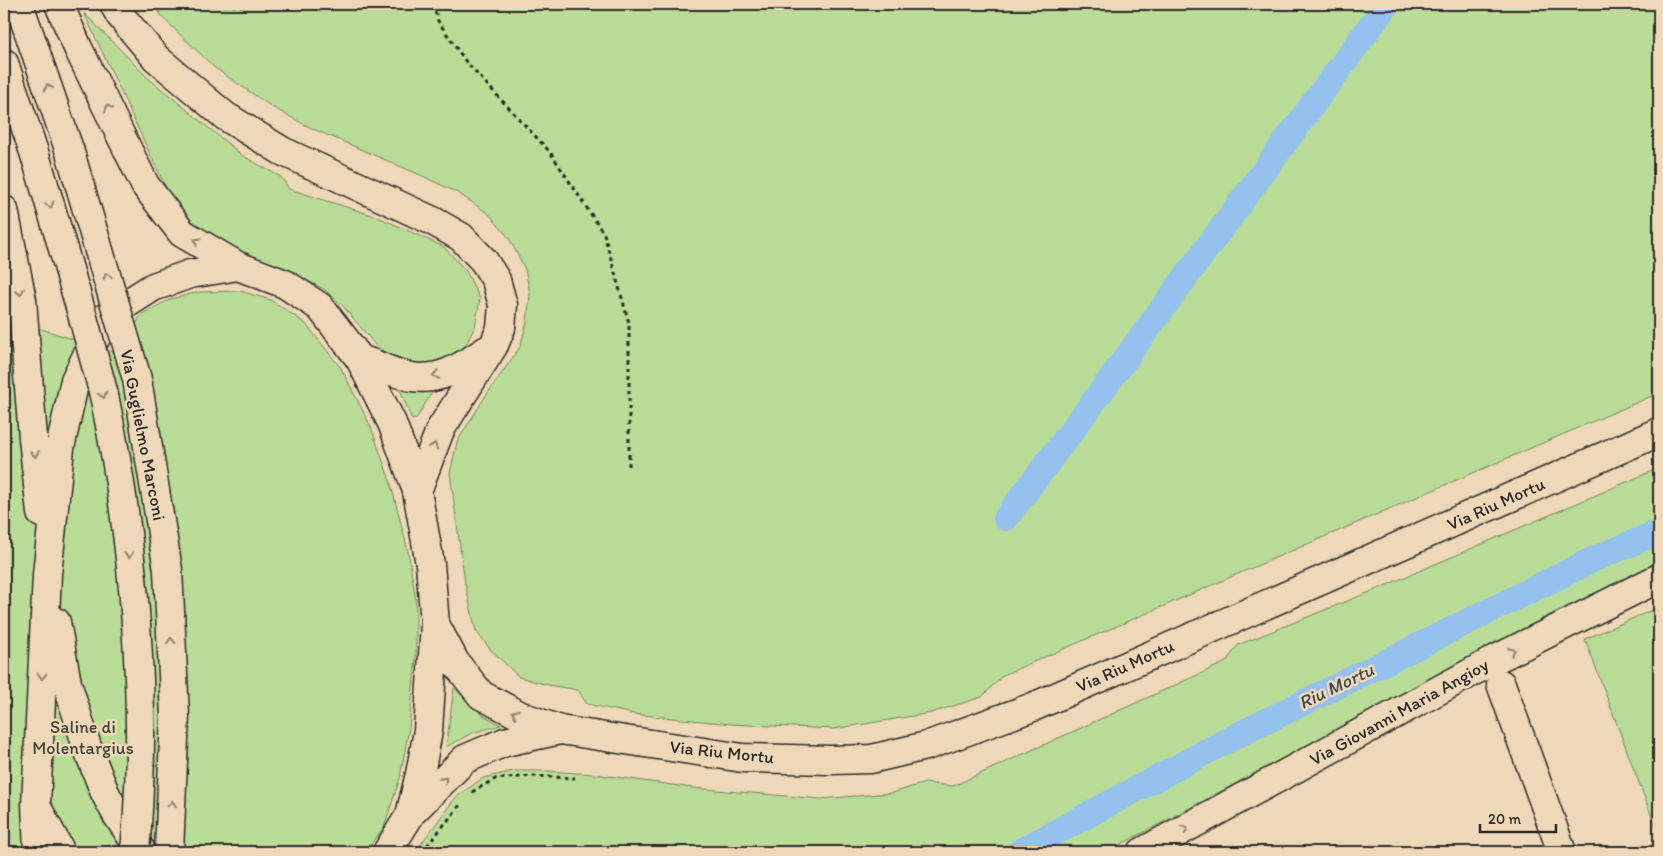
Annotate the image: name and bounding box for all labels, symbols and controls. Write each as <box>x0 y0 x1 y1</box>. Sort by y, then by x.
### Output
one-way arrow <box>43 83 53 91</box>
one-way arrow <box>104 105 114 114</box>
one-way arrow <box>44 200 54 208</box>
one-way arrow <box>193 238 202 248</box>
one-way arrow <box>102 272 112 280</box>
one-way arrow <box>15 287 25 296</box>
street label: Via Guglielmo Marconi <box>116 347 170 523</box>
one-way arrow <box>432 370 441 380</box>
one-way arrow <box>98 390 108 398</box>
one-way arrow <box>428 442 438 450</box>
one-way arrow <box>29 450 40 458</box>
street label: Via Riu Mortu <box>1444 473 1548 535</box>
one-way arrow <box>123 551 134 559</box>
street label: Via Riu Mortu <box>1073 635 1177 697</box>
one-way arrow <box>166 637 177 645</box>
one-way arrow <box>1507 647 1516 657</box>
street label: Via Giovanni Maria Angioy <box>1306 653 1493 770</box>
water label: Riu Mortu <box>1294 658 1378 714</box>
one-way arrow <box>37 672 48 680</box>
one-way arrow <box>511 708 520 719</box>
park label: Saline di Molentargius <box>32 716 134 759</box>
street label: Via Riu Mortu <box>669 736 775 768</box>
one-way arrow <box>438 777 447 786</box>
one-way arrow <box>167 799 177 807</box>
scale bar <box>1480 801 1557 833</box>
text: 20 m <box>1488 810 1522 828</box>
one-way arrow <box>1179 825 1188 835</box>

